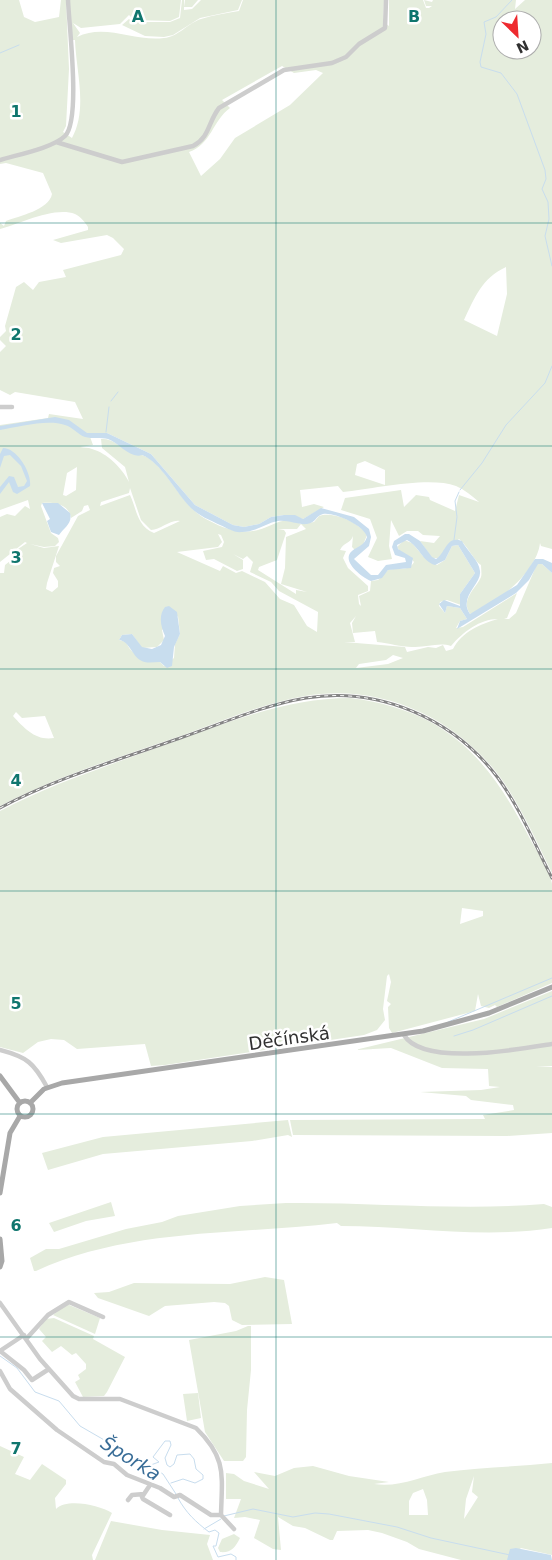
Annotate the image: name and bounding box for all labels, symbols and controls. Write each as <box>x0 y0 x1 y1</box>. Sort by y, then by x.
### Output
text: A <box>132 7 145 26</box>
text: B <box>408 7 420 26</box>
north arrow <box>492 10 542 60</box>
text: N <box>514 37 531 57</box>
text: 1 <box>10 102 22 121</box>
text: 2 <box>10 325 22 344</box>
text: 3 <box>10 548 22 567</box>
text: 4 <box>10 771 22 790</box>
text: 5 <box>10 994 22 1013</box>
street label: Děčínská <box>247 1022 331 1054</box>
text: 6 <box>10 1216 22 1235</box>
water label: Šporka <box>97 1430 165 1485</box>
text: 7 <box>10 1439 22 1458</box>

